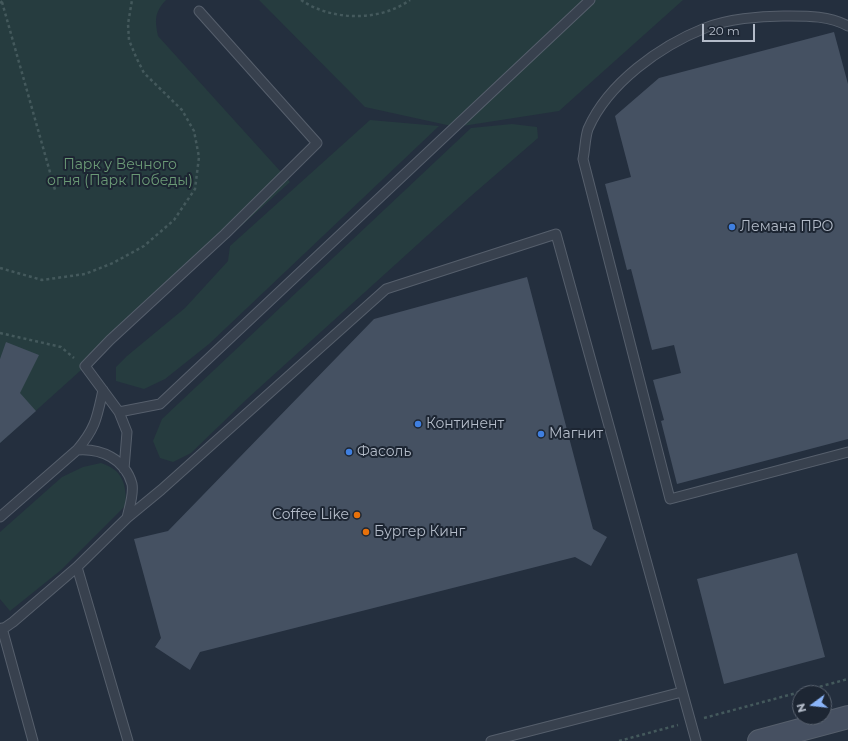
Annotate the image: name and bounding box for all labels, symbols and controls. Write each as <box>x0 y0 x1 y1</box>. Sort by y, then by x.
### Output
scale bar <box>704 16 757 42</box>
text: 20 m <box>709 23 740 38</box>
park label: Парк у Вечного огня (Парк Победы) <box>47 157 193 190</box>
place label: Лемана ПРО <box>740 219 834 235</box>
marker: Лемана ПРО <box>727 222 737 232</box>
place label: Континент <box>426 416 504 432</box>
marker: Континент <box>413 419 423 429</box>
place label: Магнит <box>549 426 603 442</box>
marker: Магнит <box>536 429 546 439</box>
place label: Фасоль <box>357 444 411 460</box>
marker: Фасоль <box>344 447 354 457</box>
place label: Coffee Like <box>272 507 349 523</box>
marker: Coffee Like <box>352 510 362 520</box>
place label: Бургер Кинг <box>374 524 465 540</box>
marker: Бургер Кинг <box>361 527 371 537</box>
north arrow <box>792 685 832 725</box>
text: N <box>793 702 809 714</box>

